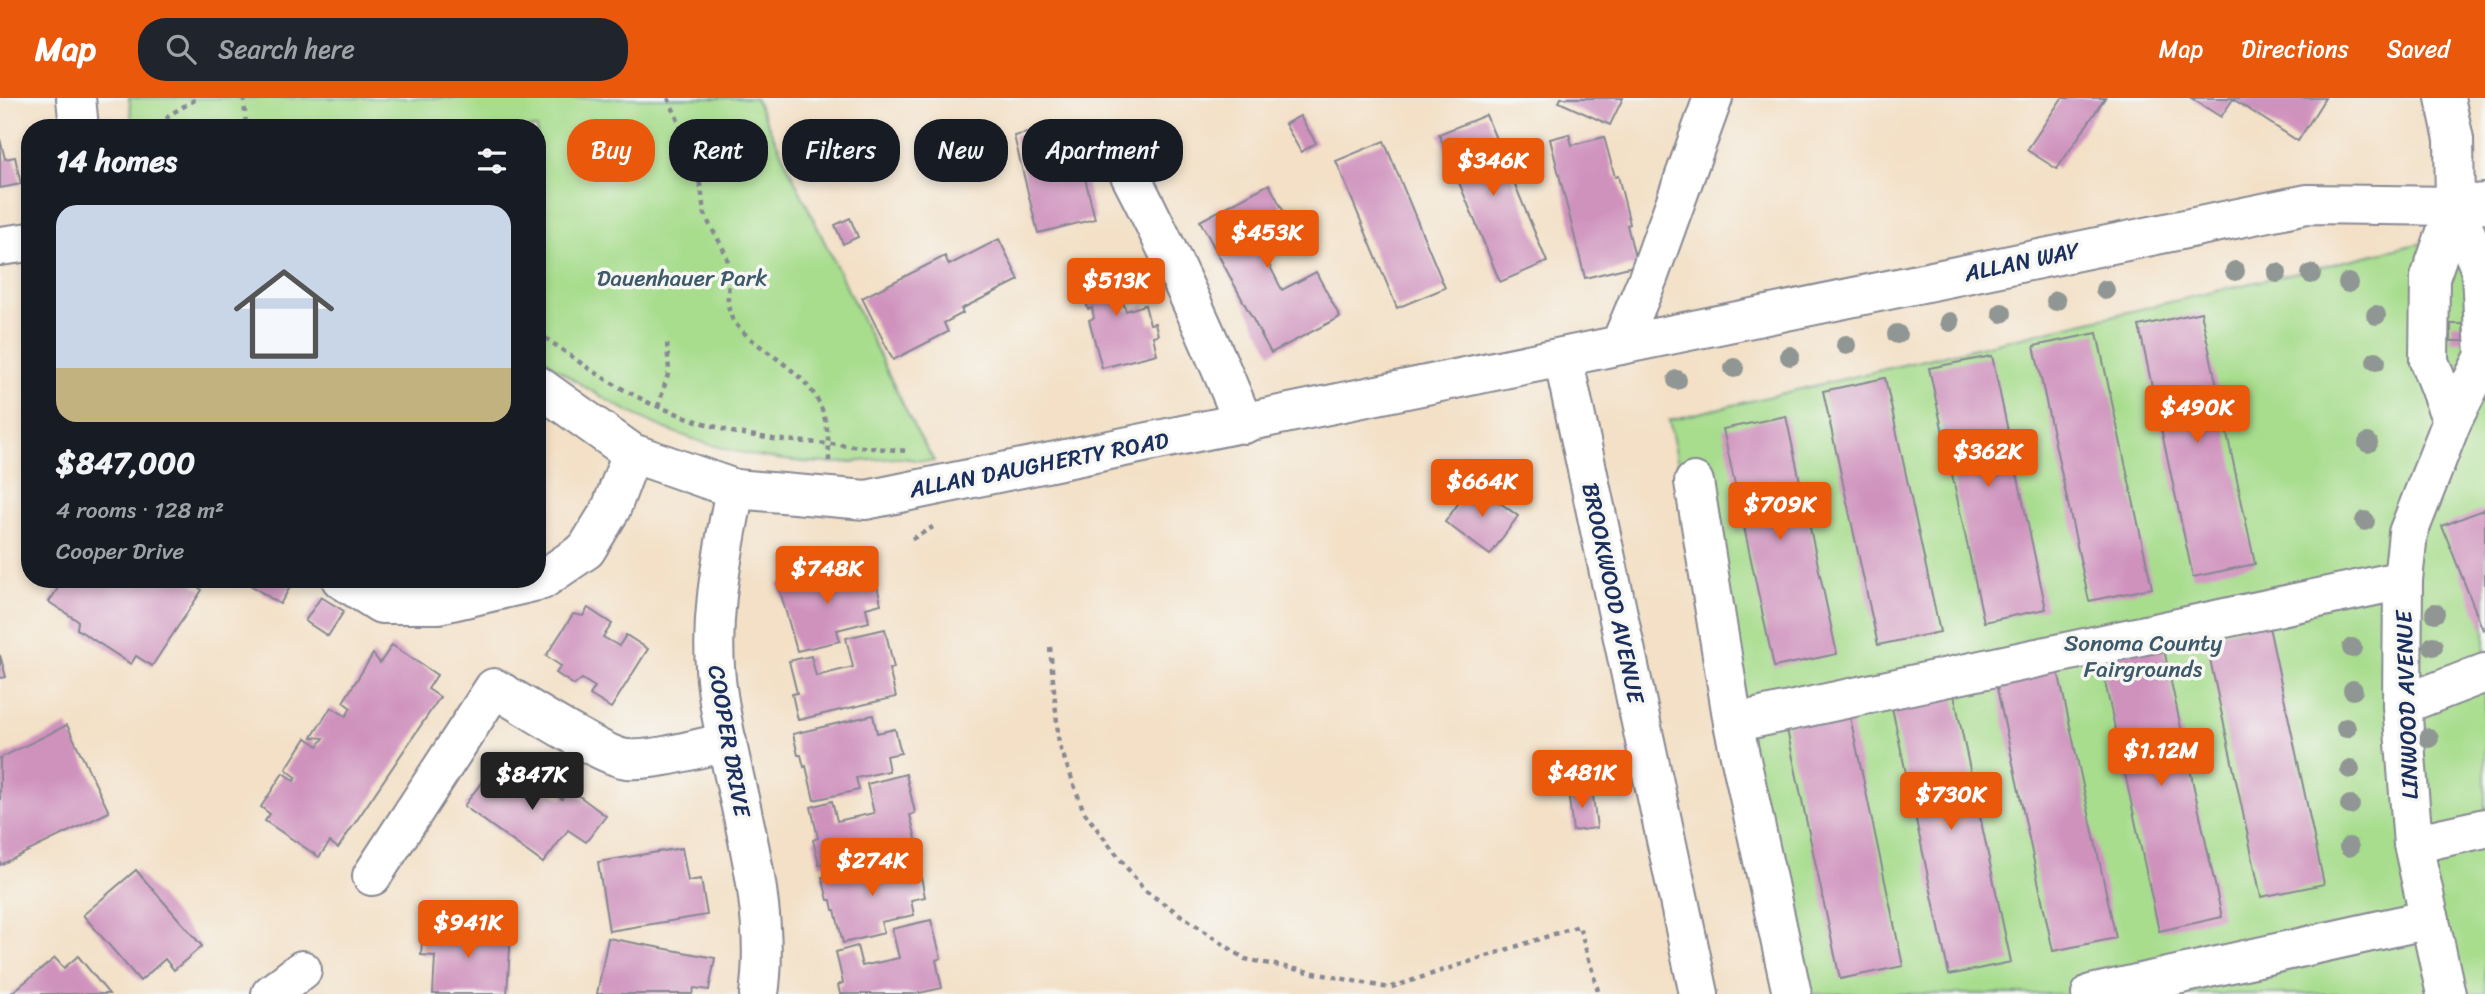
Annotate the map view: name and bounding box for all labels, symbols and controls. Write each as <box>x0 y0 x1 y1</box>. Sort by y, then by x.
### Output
search box <box>138 18 628 81</box>
text: Map <box>35 20 96 78</box>
text: Search here <box>218 26 355 72</box>
text: Map <box>2159 28 2203 70</box>
text: Directions <box>2241 28 2349 70</box>
text: Saved <box>2387 28 2450 70</box>
icon: search <box>162 30 200 68</box>
chip: Buy <box>567 119 655 182</box>
chip: Rent <box>669 119 768 182</box>
chip: Filters <box>782 119 900 182</box>
chip: New <box>914 119 1008 182</box>
chip: Apartment <box>1022 119 1183 182</box>
text: 14 homes <box>56 134 177 188</box>
pin: $346K <box>1444 139 1542 198</box>
text: $346K <box>1458 140 1528 181</box>
icon: filters <box>473 142 511 180</box>
pin: $453K <box>1218 211 1316 270</box>
text: $453K <box>1232 212 1302 253</box>
street label: ALLAN WAY <box>1960 230 2085 294</box>
icon: home <box>221 251 347 377</box>
park label: Dauenhauer Park <box>597 258 767 299</box>
pin: $513K <box>1067 258 1165 318</box>
text: $513K <box>1083 260 1149 301</box>
pin: $490K <box>2148 386 2246 445</box>
text: $490K <box>2161 387 2233 428</box>
street label: ALLAN DAUGHERTY ROAD <box>905 420 1172 510</box>
pin: $362K <box>1939 430 2037 489</box>
text: $362K <box>1954 431 2022 472</box>
text: $847,000 <box>56 436 195 490</box>
pin: $664K <box>1433 460 1531 519</box>
text: $664K <box>1447 461 1517 502</box>
street label: BROOKWOOD AVENUE <box>1570 479 1657 708</box>
pin: $709K <box>1731 482 1829 542</box>
text: $709K <box>1744 484 1816 525</box>
text: 4 rooms · 128 m² <box>56 490 224 531</box>
text: Cooper Drive <box>56 531 184 572</box>
pin: $748K <box>778 546 876 606</box>
text: $748K <box>792 548 862 589</box>
street label: LINWOOD AVENUE <box>2383 609 2431 800</box>
park label: Sonoma County Fairgrounds <box>2064 623 2222 690</box>
street label: COOPER DRIVE <box>695 662 763 821</box>
pin: $1.12M <box>2104 728 2218 788</box>
text: $1.12M <box>2124 730 2198 771</box>
pin: $481K <box>1533 750 1631 810</box>
pin: $847K <box>483 752 581 812</box>
text: $481K <box>1548 752 1616 793</box>
text: $847K <box>497 754 567 795</box>
pin: $730K <box>1902 772 2000 832</box>
text: $730K <box>1916 774 1986 815</box>
pin: $274K <box>823 838 921 898</box>
text: $274K <box>837 840 907 881</box>
pin: $941K <box>419 900 517 960</box>
text: $941K <box>434 902 502 943</box>

